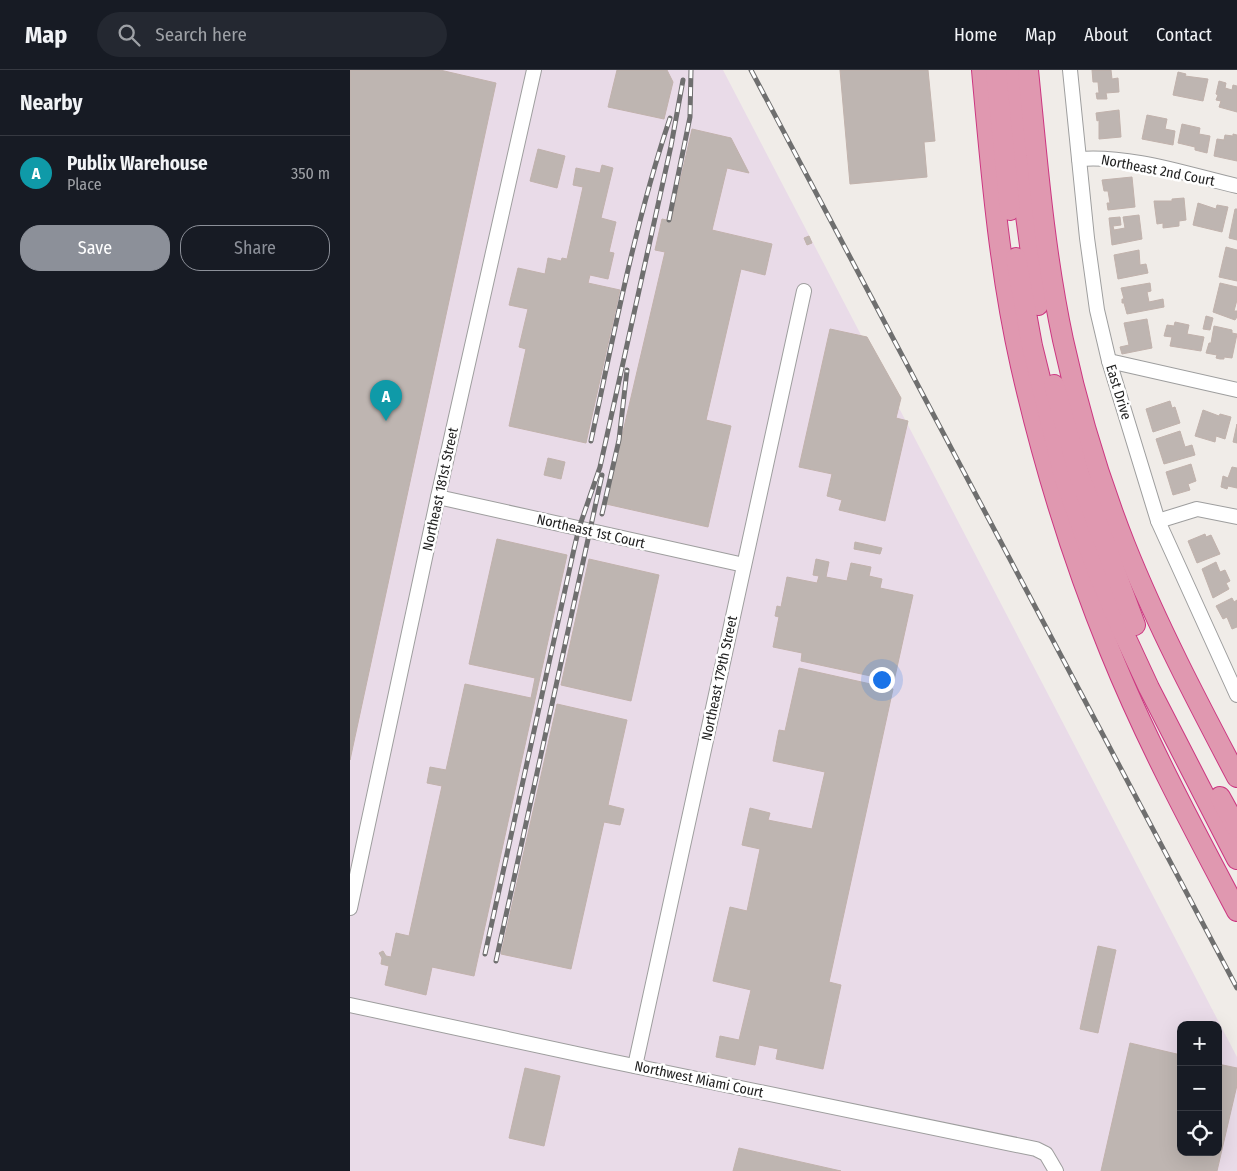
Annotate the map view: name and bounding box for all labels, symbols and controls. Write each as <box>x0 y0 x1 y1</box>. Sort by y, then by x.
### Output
search box <box>97 12 447 57</box>
text: Map <box>25 21 67 49</box>
icon: search <box>115 21 143 49</box>
text: Search here <box>155 23 247 46</box>
text: Home <box>954 24 997 46</box>
text: Map <box>1025 24 1056 46</box>
text: About <box>1084 24 1128 46</box>
text: Contact <box>1156 24 1212 46</box>
text: Nearby <box>20 90 82 116</box>
street label: Northeast 2nd Court <box>1100 151 1217 190</box>
text: Publix Warehouse <box>67 152 208 175</box>
text: A <box>32 164 40 183</box>
text: 350 m <box>291 164 330 183</box>
text: Place <box>67 175 102 194</box>
button: Save <box>20 225 170 271</box>
button: Share <box>180 225 330 271</box>
street label: East Drive <box>1102 363 1135 422</box>
pin: A <box>370 380 402 421</box>
street label: Northeast 181st Street <box>419 425 462 552</box>
street label: Northeast 1st Court <box>535 511 647 552</box>
street label: Northeast 179th Street <box>698 614 741 742</box>
your location <box>869 667 895 693</box>
map controls <box>1177 1021 1222 1156</box>
button: + <box>1177 1021 1222 1066</box>
street label: Northwest Miami Court <box>633 1057 765 1102</box>
button: − <box>1177 1066 1222 1111</box>
button: locate <box>1177 1111 1222 1156</box>

